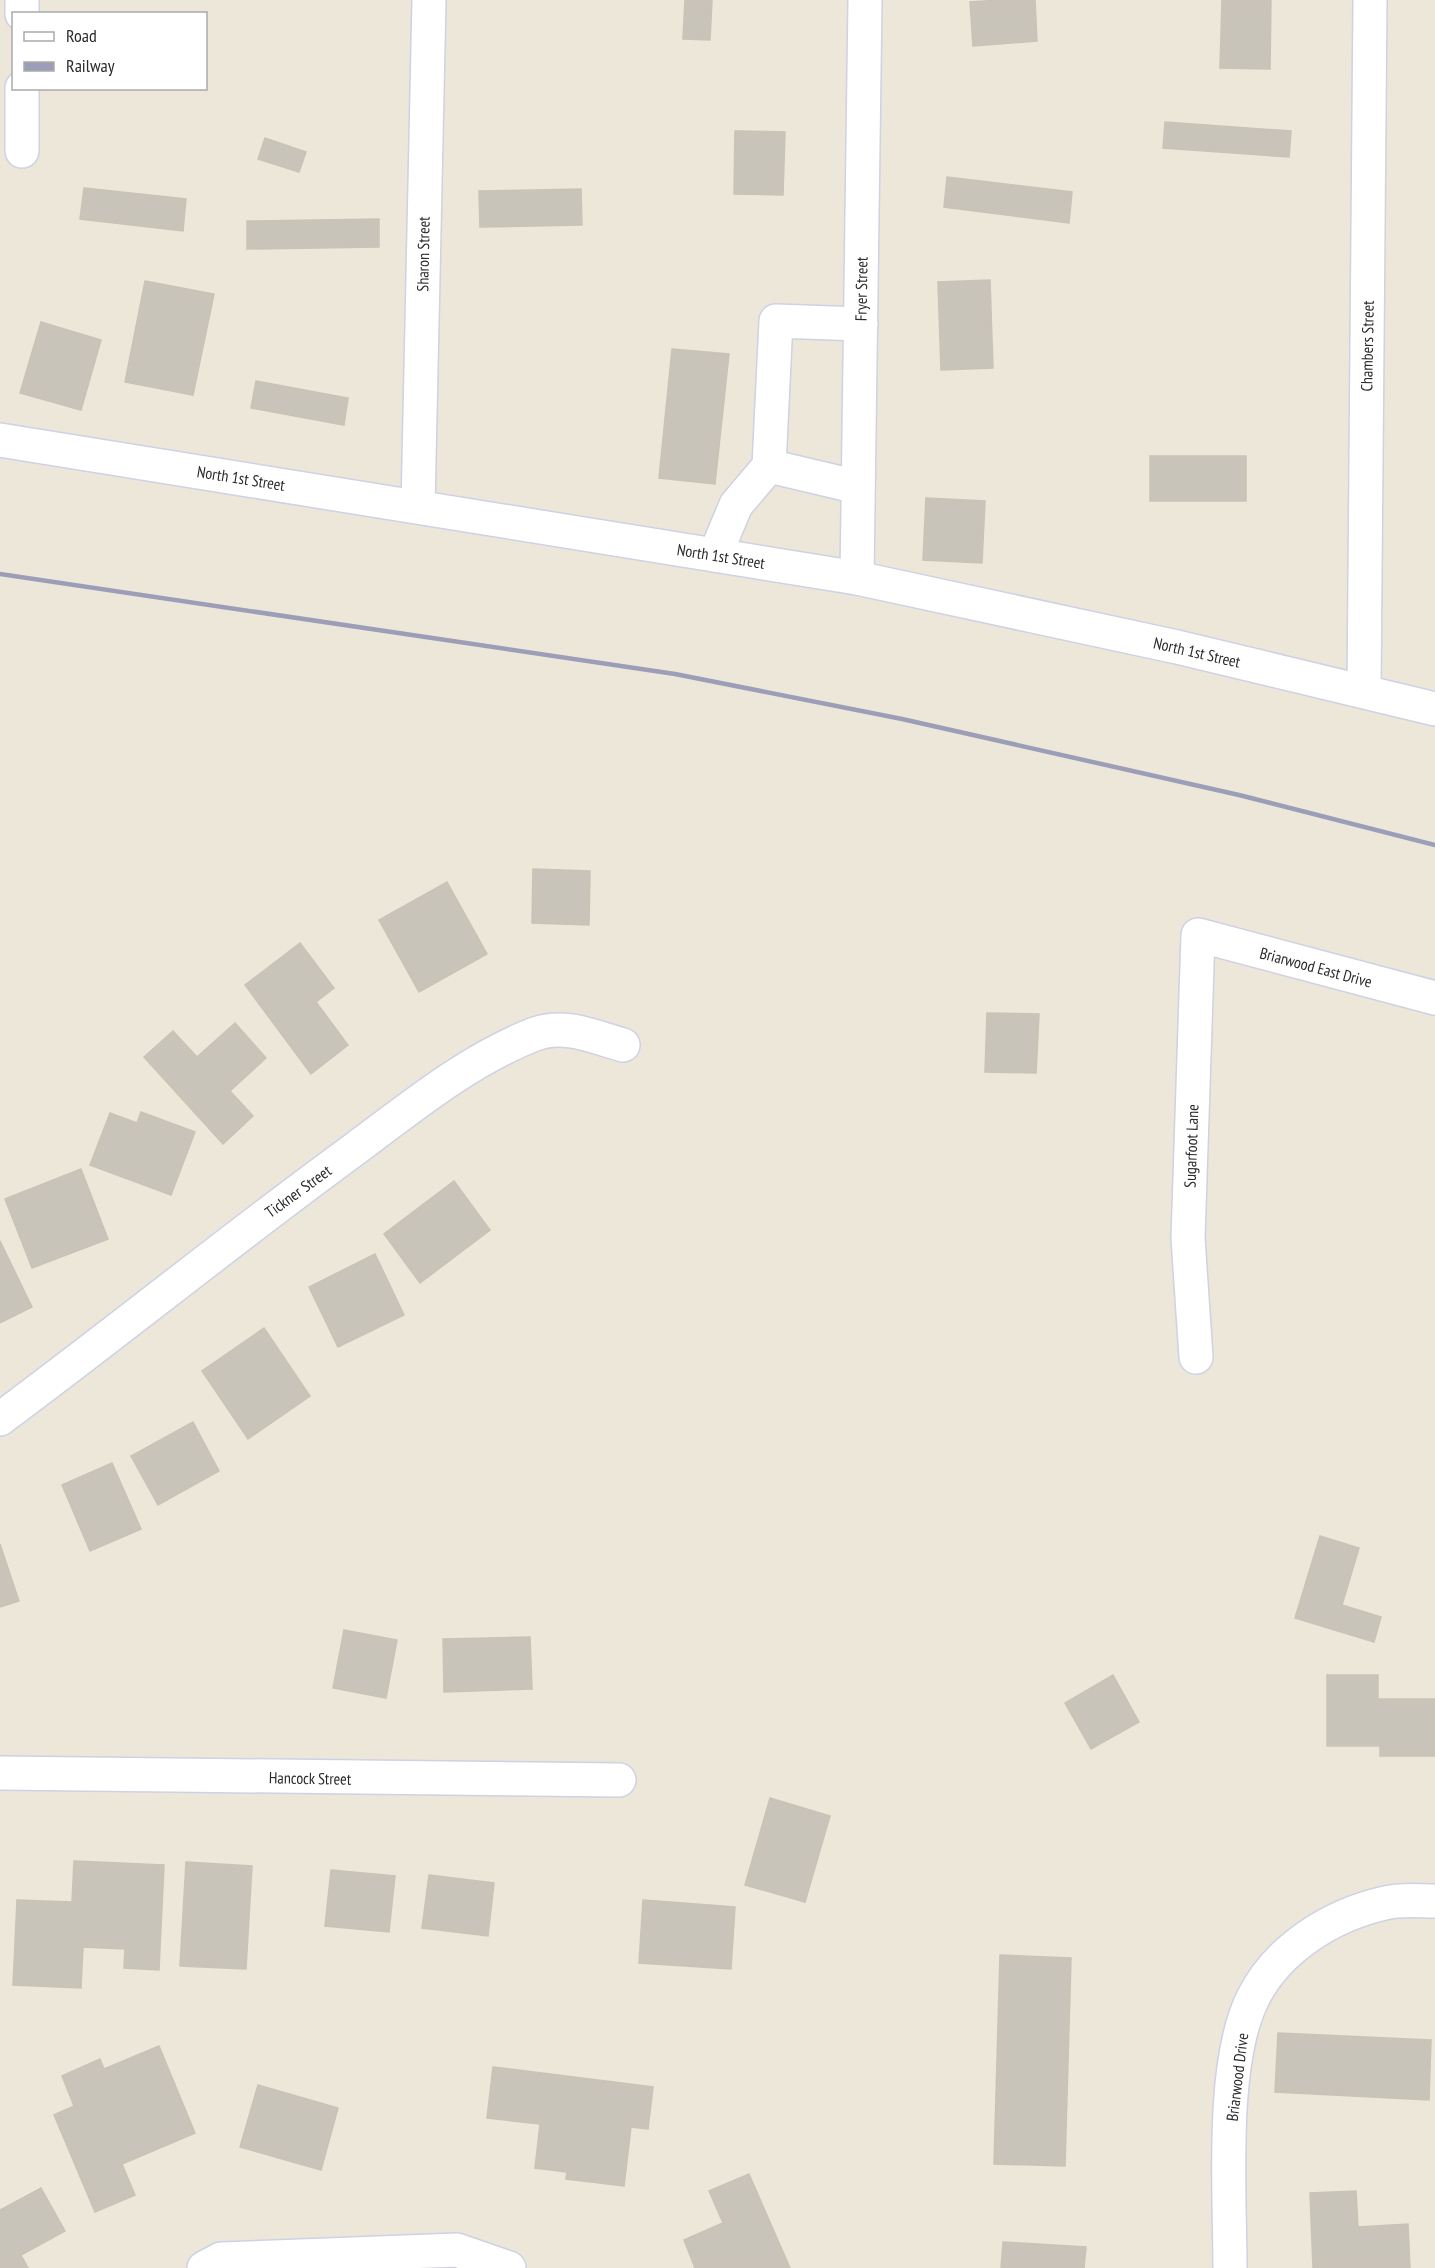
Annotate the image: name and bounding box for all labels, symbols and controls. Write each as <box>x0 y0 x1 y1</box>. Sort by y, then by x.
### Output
legend <box>12 12 207 90</box>
text: Road <box>66 24 97 47</box>
text: Railway <box>66 54 115 77</box>
street label: Sharon Street <box>412 216 434 292</box>
street label: Fryer Street <box>850 256 872 321</box>
street label: Chambers Street <box>1356 300 1378 392</box>
street label: North 1st Street <box>196 461 287 495</box>
street label: North 1st Street <box>676 539 767 573</box>
street label: North 1st Street <box>1152 632 1243 672</box>
street label: Briarwood East Drive <box>1258 942 1374 992</box>
street label: Sugarfoot Lane <box>1180 1104 1202 1188</box>
street label: Tickner Street <box>261 1160 336 1222</box>
street label: Hancock Street <box>269 1767 352 1789</box>
street label: Briarwood Drive <box>1222 2032 1252 2122</box>

